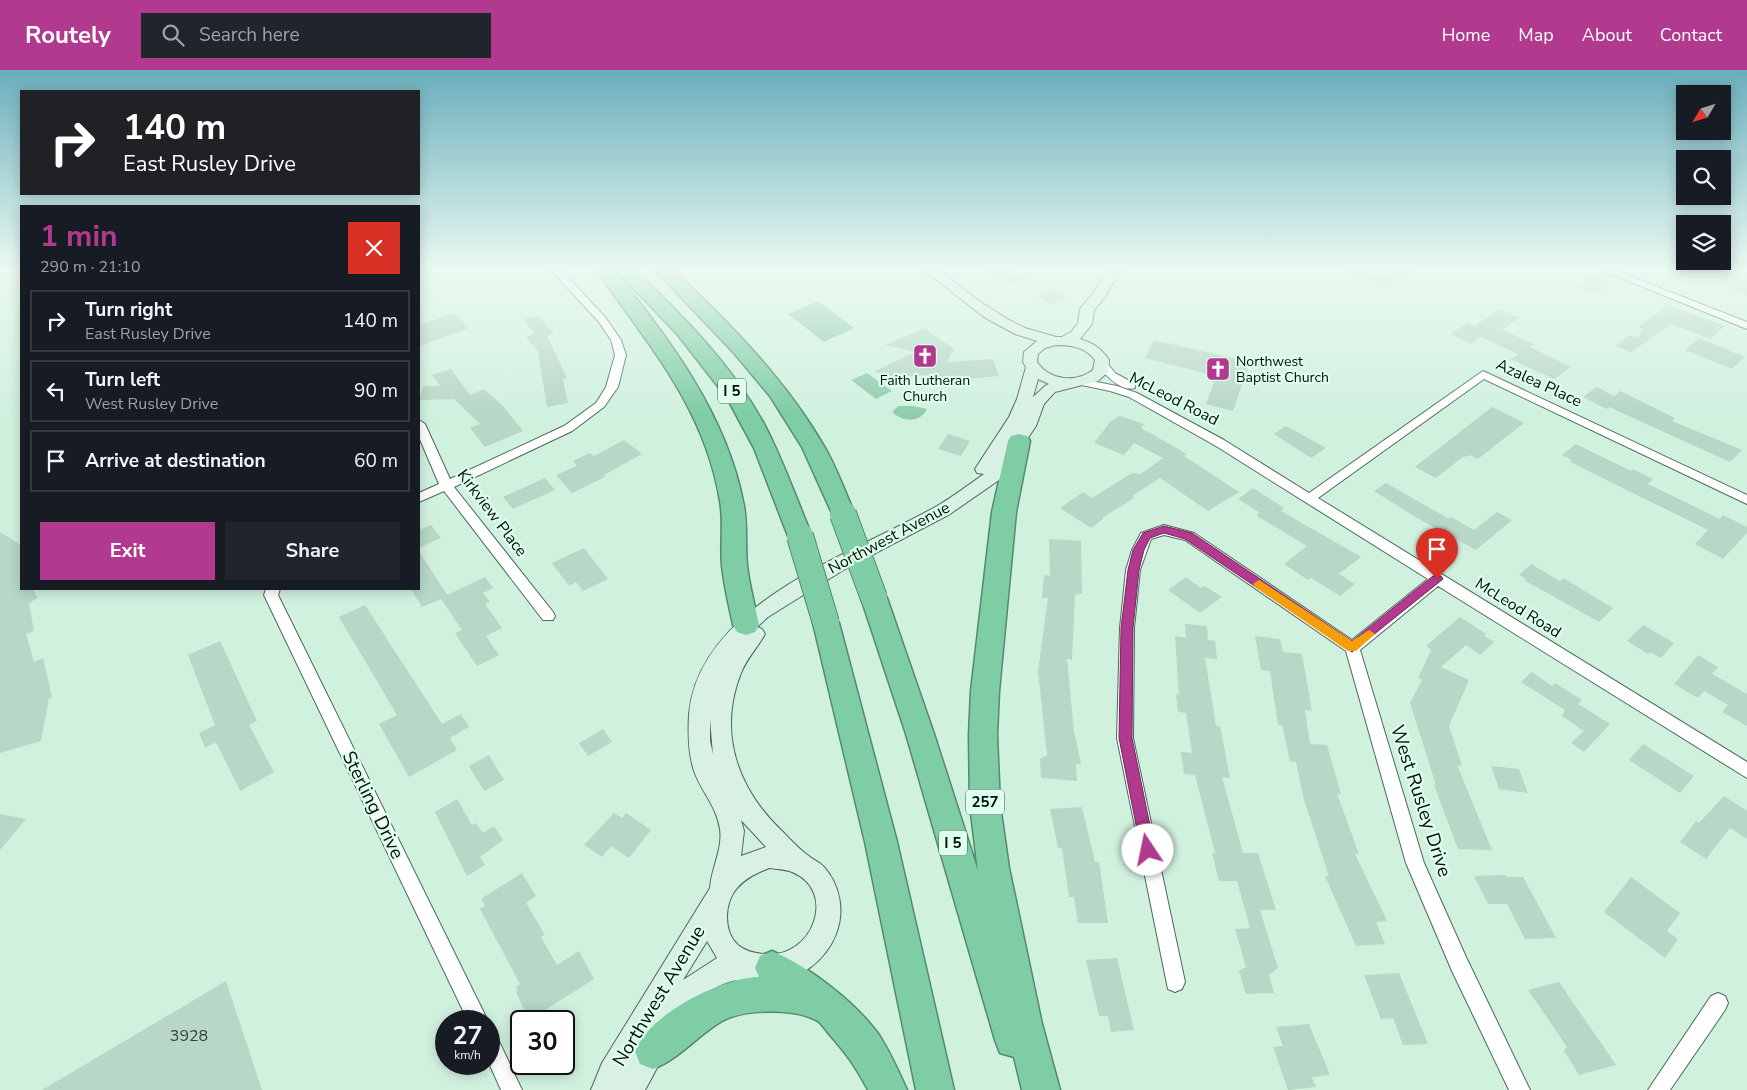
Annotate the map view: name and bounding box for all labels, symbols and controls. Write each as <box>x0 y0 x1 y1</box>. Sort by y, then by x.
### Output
search box <box>141 13 491 58</box>
text: Routely <box>25 19 111 51</box>
icon: search <box>159 21 187 49</box>
text: Search here <box>199 22 300 48</box>
text: Home <box>1442 23 1490 47</box>
text: Map <box>1518 23 1554 47</box>
text: About <box>1582 23 1632 47</box>
text: Contact <box>1660 23 1722 47</box>
north arrow <box>1676 85 1731 140</box>
map controls <box>1676 85 1731 270</box>
text: 140 m <box>123 104 226 151</box>
icon: right <box>40 110 105 175</box>
text: East Rusley Drive <box>123 149 296 179</box>
button: search <box>1676 150 1731 205</box>
button: layers <box>1676 215 1731 270</box>
text: 1 min <box>40 216 118 257</box>
button: close <box>348 222 400 274</box>
text: 290 m · 21:10 <box>40 256 141 278</box>
text: Turn right <box>85 297 172 323</box>
icon: right <box>42 307 70 335</box>
text: 140 m <box>343 308 398 334</box>
text: East Rusley Drive <box>85 323 211 345</box>
church icon: Faith Lutheran Church <box>912 343 938 369</box>
place label: Northwest Baptist Church <box>1236 352 1329 387</box>
street label: Azalea Place <box>1493 354 1585 412</box>
church icon: Northwest Baptist Church <box>1205 356 1231 382</box>
text: Turn left <box>85 367 160 393</box>
street label: McLeod Road <box>1125 367 1223 431</box>
place label: Faith Lutheran Church <box>880 371 970 406</box>
icon: left <box>42 377 70 405</box>
text: 90 m <box>354 378 398 404</box>
road number: I 5 <box>718 378 746 404</box>
text: West Rusley Drive <box>85 393 218 415</box>
icon: arrive <box>42 447 70 475</box>
text: Arrive at destination <box>85 448 266 474</box>
text: 60 m <box>354 448 398 474</box>
street label: Kirkview Place <box>452 465 532 561</box>
street label: Northwest Avenue <box>824 497 954 579</box>
button: Exit <box>40 522 215 580</box>
button: Share <box>225 522 400 580</box>
pin <box>1416 528 1458 579</box>
icon: arrive <box>1423 535 1451 563</box>
street label: McLeod Road <box>1471 573 1565 643</box>
street label: West Rusley Drive <box>1384 722 1458 880</box>
street label: Sterling Drive <box>336 747 410 863</box>
road number: 257 <box>966 790 1004 814</box>
position arrow <box>1121 823 1173 875</box>
road number: I 5 <box>939 830 967 856</box>
street label: Northwest Avenue <box>607 921 711 1071</box>
speed limit sign: 30 <box>510 1010 575 1075</box>
text: 27 <box>452 1019 483 1053</box>
house number: 3928 <box>170 1025 208 1047</box>
text: km/h <box>454 1047 481 1063</box>

